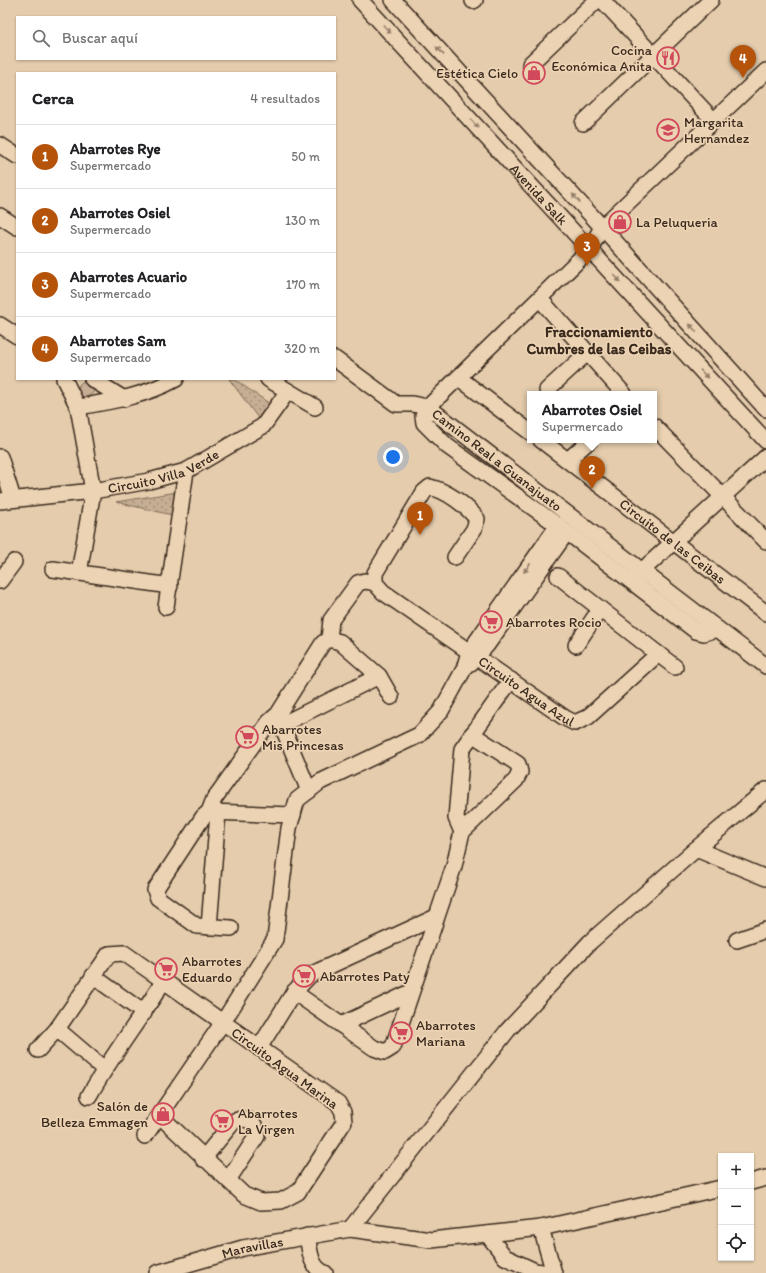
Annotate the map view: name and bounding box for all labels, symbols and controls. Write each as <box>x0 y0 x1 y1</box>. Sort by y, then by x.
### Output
search box <box>16 16 336 60</box>
one-way arrow <box>382 23 391 34</box>
icon: search <box>30 27 52 49</box>
text: Buscar aquí <box>62 29 138 47</box>
place label: Cocina Económica Anita <box>551 42 653 75</box>
restaurant icon: Cocina Económica Anita <box>655 45 681 71</box>
pin: 4 <box>730 45 756 78</box>
one-way arrow <box>435 46 445 56</box>
shop icon: Estética Cielo <box>521 60 547 86</box>
place label: Estética Cielo <box>436 65 518 82</box>
text: Cerca <box>32 88 74 108</box>
text: 4 resultados <box>250 91 320 106</box>
place label: Margarita Hernandez <box>684 114 750 147</box>
school or university icon: Margarita Hernandez <box>655 117 681 143</box>
one-way arrow <box>470 119 480 129</box>
text: Abarrotes Rye <box>70 140 161 158</box>
text: 1 <box>42 149 48 164</box>
text: 50 m <box>291 149 320 164</box>
text: Supermercado <box>70 158 151 173</box>
street label: Avenida Salk <box>506 160 571 229</box>
one-way arrow <box>571 193 580 203</box>
text: Abarrotes Osiel <box>70 204 170 222</box>
shop icon: La Peluqueria <box>607 209 633 235</box>
text: 2 <box>42 213 48 228</box>
text: 130 m <box>285 213 320 228</box>
place label: La Peluqueria <box>636 214 719 231</box>
text: Supermercado <box>70 222 151 237</box>
pin: 3 <box>574 233 600 266</box>
text: Abarrotes Acuario <box>70 268 187 286</box>
one-way arrow <box>612 272 621 283</box>
text: 3 <box>41 277 49 292</box>
text: 170 m <box>286 277 320 292</box>
text: Supermercado <box>70 286 151 301</box>
district label: Fraccionamiento Cumbres de las Ceibas <box>526 323 672 358</box>
one-way arrow <box>688 323 698 333</box>
text: Abarrotes Sam <box>70 332 166 350</box>
text: 4 <box>41 341 49 356</box>
text: 320 m <box>284 341 320 356</box>
text: Supermercado <box>70 350 151 365</box>
one-way arrow <box>699 369 708 378</box>
popup <box>527 391 657 443</box>
text: Abarrotes Osiel <box>542 401 642 419</box>
street label: Camino Real a Guanajuato <box>428 405 565 515</box>
text: Supermercado <box>542 419 623 434</box>
street label: Circuito Villa Verde <box>107 446 222 497</box>
your location <box>383 447 403 467</box>
pin: 2 <box>579 456 605 489</box>
street label: Circuito de las Ceibas <box>616 495 729 588</box>
pin: 1 <box>407 502 433 535</box>
one-way arrow <box>523 563 531 573</box>
supermarket icon: Abarrotes Rocio <box>478 609 504 635</box>
place label: Abarrotes Rocio <box>506 614 602 631</box>
street label: Circuito Agua Azul <box>475 653 577 730</box>
place label: Abarrotes Mis Princesas <box>262 721 344 754</box>
supermarket icon: Abarrotes Mis Princesas <box>234 724 260 750</box>
place label: Abarrotes Eduardo <box>182 953 242 986</box>
supermarket icon: Abarrotes Eduardo <box>153 956 179 982</box>
supermarket icon: Abarrotes Paty <box>291 963 317 989</box>
place label: Abarrotes Paty <box>320 968 410 985</box>
place label: Abarrotes Mariana <box>416 1017 476 1050</box>
supermarket icon: Abarrotes Mariana <box>388 1020 414 1046</box>
street label: Circuito Agua Marina <box>228 1024 342 1113</box>
place label: Salón de Belleza Emmagen <box>41 1098 148 1131</box>
shop icon: Salón de Belleza Emmagen <box>150 1101 176 1127</box>
place label: Abarrotes La Virgen <box>238 1105 298 1138</box>
supermarket icon: Abarrotes La Virgen <box>209 1108 235 1134</box>
map controls <box>718 1153 754 1261</box>
button: + <box>718 1153 754 1189</box>
button: − <box>718 1189 754 1225</box>
button: locate <box>718 1225 754 1261</box>
street label: Maravillas <box>220 1233 285 1263</box>

